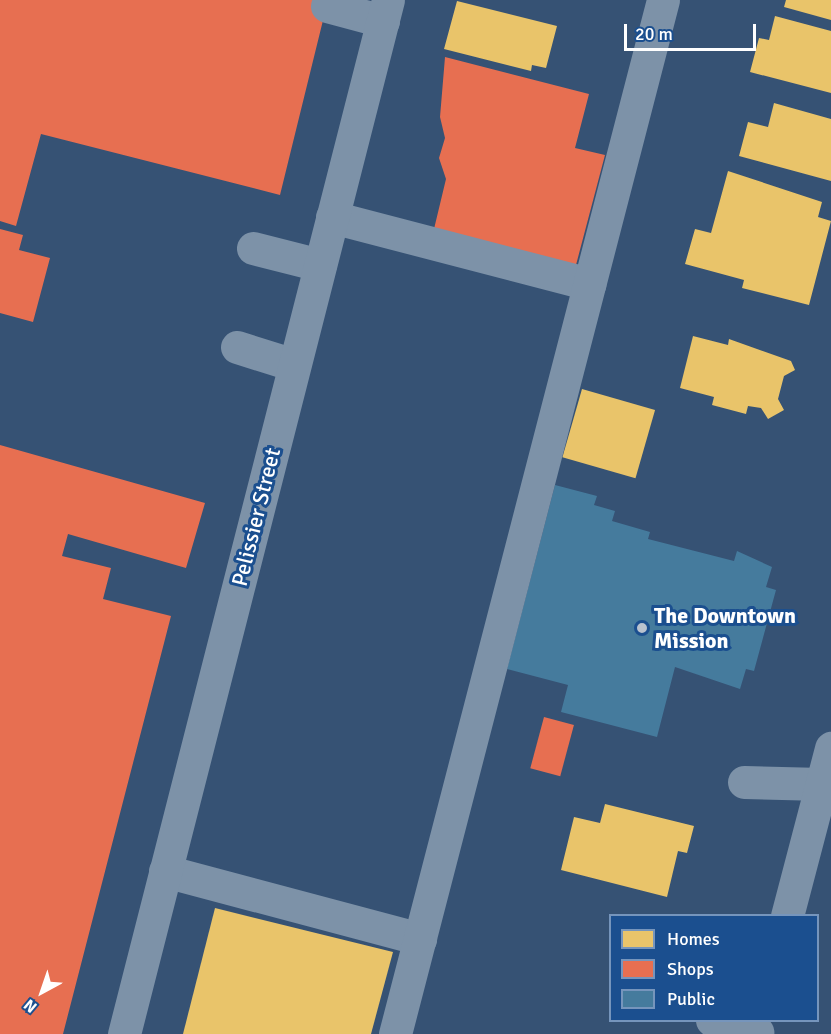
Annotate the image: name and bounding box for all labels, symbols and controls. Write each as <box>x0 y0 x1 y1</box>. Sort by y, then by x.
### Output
scale bar <box>627 12 759 50</box>
text: 20 m <box>635 23 673 45</box>
street label: Pelissier Street <box>226 445 286 589</box>
place label: The Downtown Mission <box>654 602 796 654</box>
marker: The Downtown Mission <box>635 621 649 635</box>
legend <box>609 914 819 1022</box>
text: Homes <box>667 928 720 950</box>
text: Shops <box>667 958 714 980</box>
north arrow <box>12 962 72 1022</box>
text: Public <box>667 988 715 1010</box>
text: N <box>20 995 41 1017</box>

